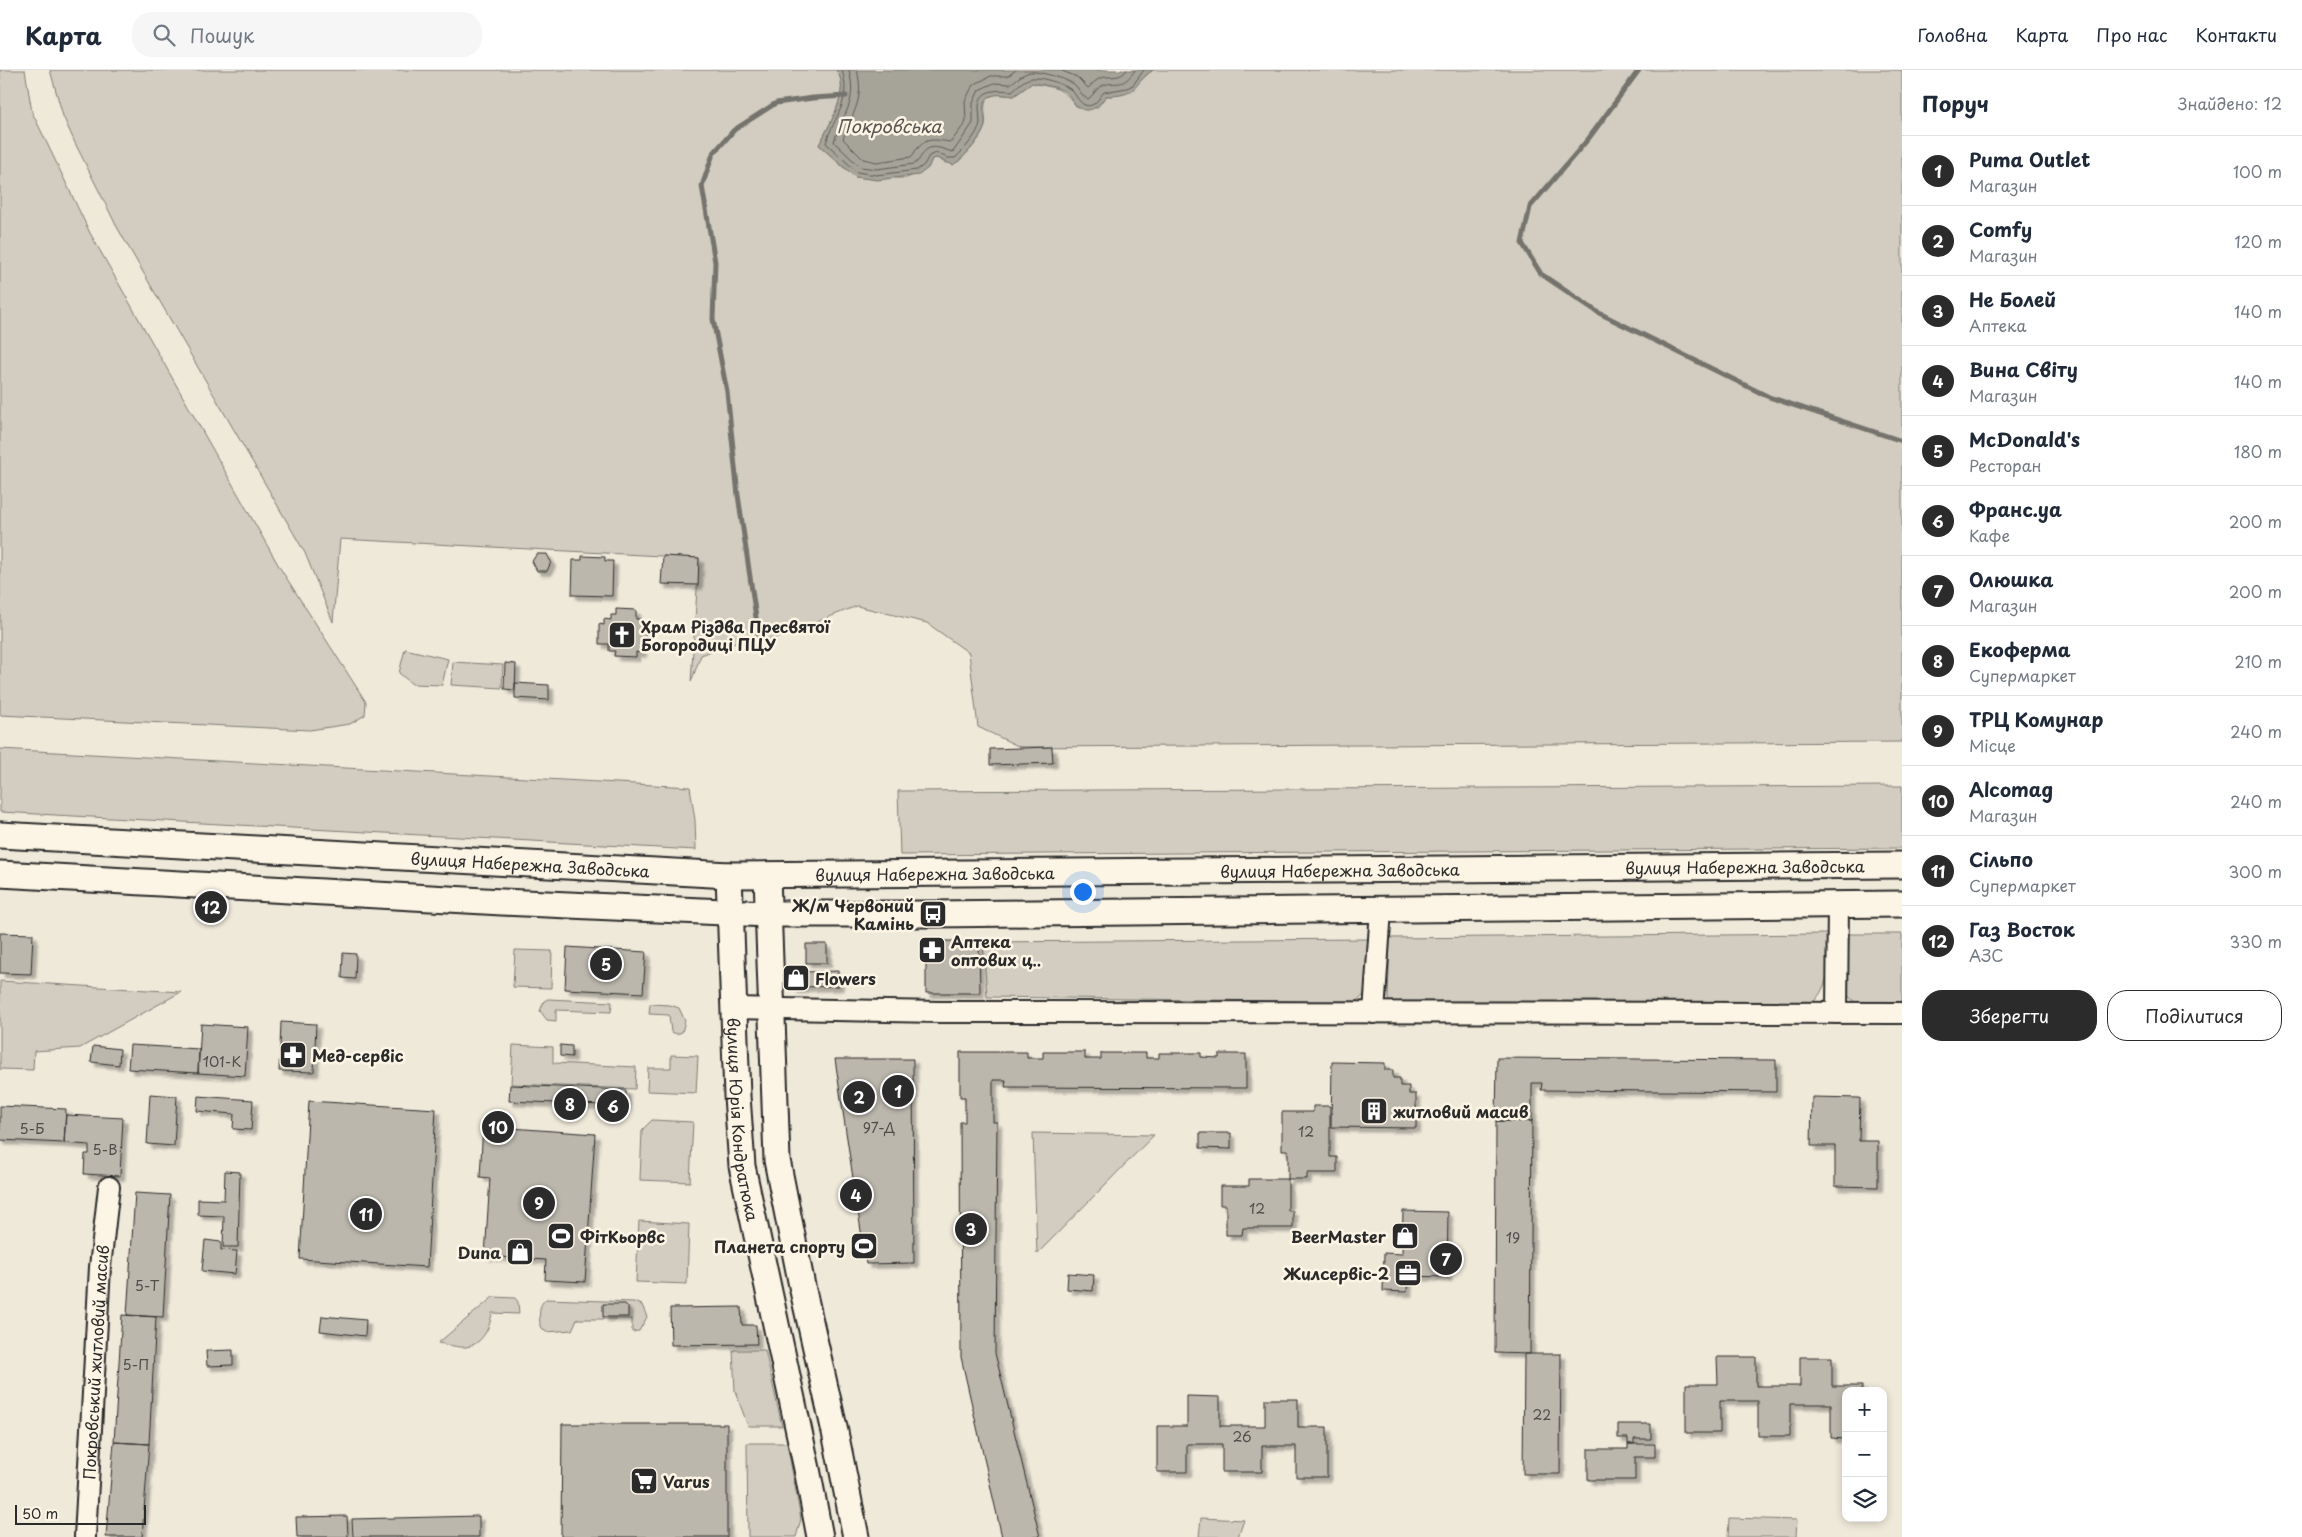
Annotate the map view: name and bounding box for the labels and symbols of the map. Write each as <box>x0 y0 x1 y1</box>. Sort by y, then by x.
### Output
water label: Покровська <box>837 112 942 139</box>
place label: Храм Різдва Пресвятої Богородиці ПЦУ <box>641 614 831 656</box>
church icon: Храм Різдва Пресвятої Богородиці ПЦУ <box>607 620 637 650</box>
street label: вулиця Набережна Заводська <box>410 846 650 883</box>
street label: вулиця Набережна Заводська <box>1625 853 1865 879</box>
street label: вулиця Набережна Заводська <box>1220 857 1460 883</box>
street label: вулиця Набережна Заводська <box>815 860 1055 886</box>
your location <box>1070 879 1096 905</box>
pin: 12 <box>195 888 227 926</box>
place label: Ж/м Червоний Камінь <box>791 893 914 935</box>
bus stop icon: Ж/м Червоний Камінь <box>918 899 948 929</box>
place label: Аптека оптових ц‥ <box>951 929 1041 971</box>
pharmacy icon: Аптека оптових ц‥ <box>917 935 947 965</box>
pin: 5 <box>590 945 622 983</box>
shop icon: Flowers <box>781 963 811 993</box>
place label: Flowers <box>815 966 876 990</box>
street label: вулиця Юрія Кондратюка <box>722 1017 766 1223</box>
pharmacy icon: Мед-сервіс <box>278 1040 308 1070</box>
place label: Мед-сервіс <box>312 1043 404 1067</box>
house number: 101-К <box>203 1051 241 1072</box>
pin: 1 <box>882 1072 914 1110</box>
pin: 2 <box>843 1078 875 1116</box>
pin: 8 <box>554 1085 586 1123</box>
pin: 6 <box>597 1087 629 1125</box>
building icon: житловий масив <box>1359 1096 1389 1126</box>
place label: житловий масив <box>1393 1099 1529 1123</box>
pin: 10 <box>482 1108 514 1146</box>
house number: 97-Д <box>863 1117 895 1138</box>
house number: 5-Б <box>20 1118 44 1139</box>
house number: 12 <box>1298 1121 1314 1142</box>
house number: 5-В <box>92 1139 118 1160</box>
pin: 4 <box>840 1176 872 1214</box>
pin: 9 <box>523 1184 555 1222</box>
pin: 11 <box>350 1195 382 1233</box>
house number: 12 <box>1249 1198 1265 1219</box>
pin: 3 <box>955 1210 987 1248</box>
sports icon: ФiтКьорвс <box>546 1221 576 1251</box>
shop icon: BeerMaster <box>1390 1221 1420 1251</box>
place label: ФiтКьорвс <box>580 1224 665 1248</box>
place label: BeerMaster <box>1291 1224 1387 1248</box>
house number: 19 <box>1506 1227 1520 1248</box>
sports icon: Планета спорту <box>849 1231 879 1261</box>
place label: Планета спорту <box>714 1234 845 1258</box>
shop icon: Duna <box>505 1237 535 1267</box>
place label: Duna <box>458 1240 501 1264</box>
pin: 7 <box>1430 1240 1462 1278</box>
street label: Покровський житловий масив <box>76 1244 114 1480</box>
office icon: Жилсервіс-2 <box>1393 1258 1423 1288</box>
place label: Жилсервіс-2 <box>1283 1261 1389 1285</box>
house number: 5-Т <box>135 1275 160 1296</box>
house number: 5-П <box>123 1354 149 1375</box>
house number: 22 <box>1533 1404 1551 1425</box>
house number: 26 <box>1232 1426 1252 1447</box>
supermarket icon: Varus <box>629 1466 659 1496</box>
place label: Varus <box>663 1469 710 1493</box>
scale bar <box>15 1502 146 1525</box>

